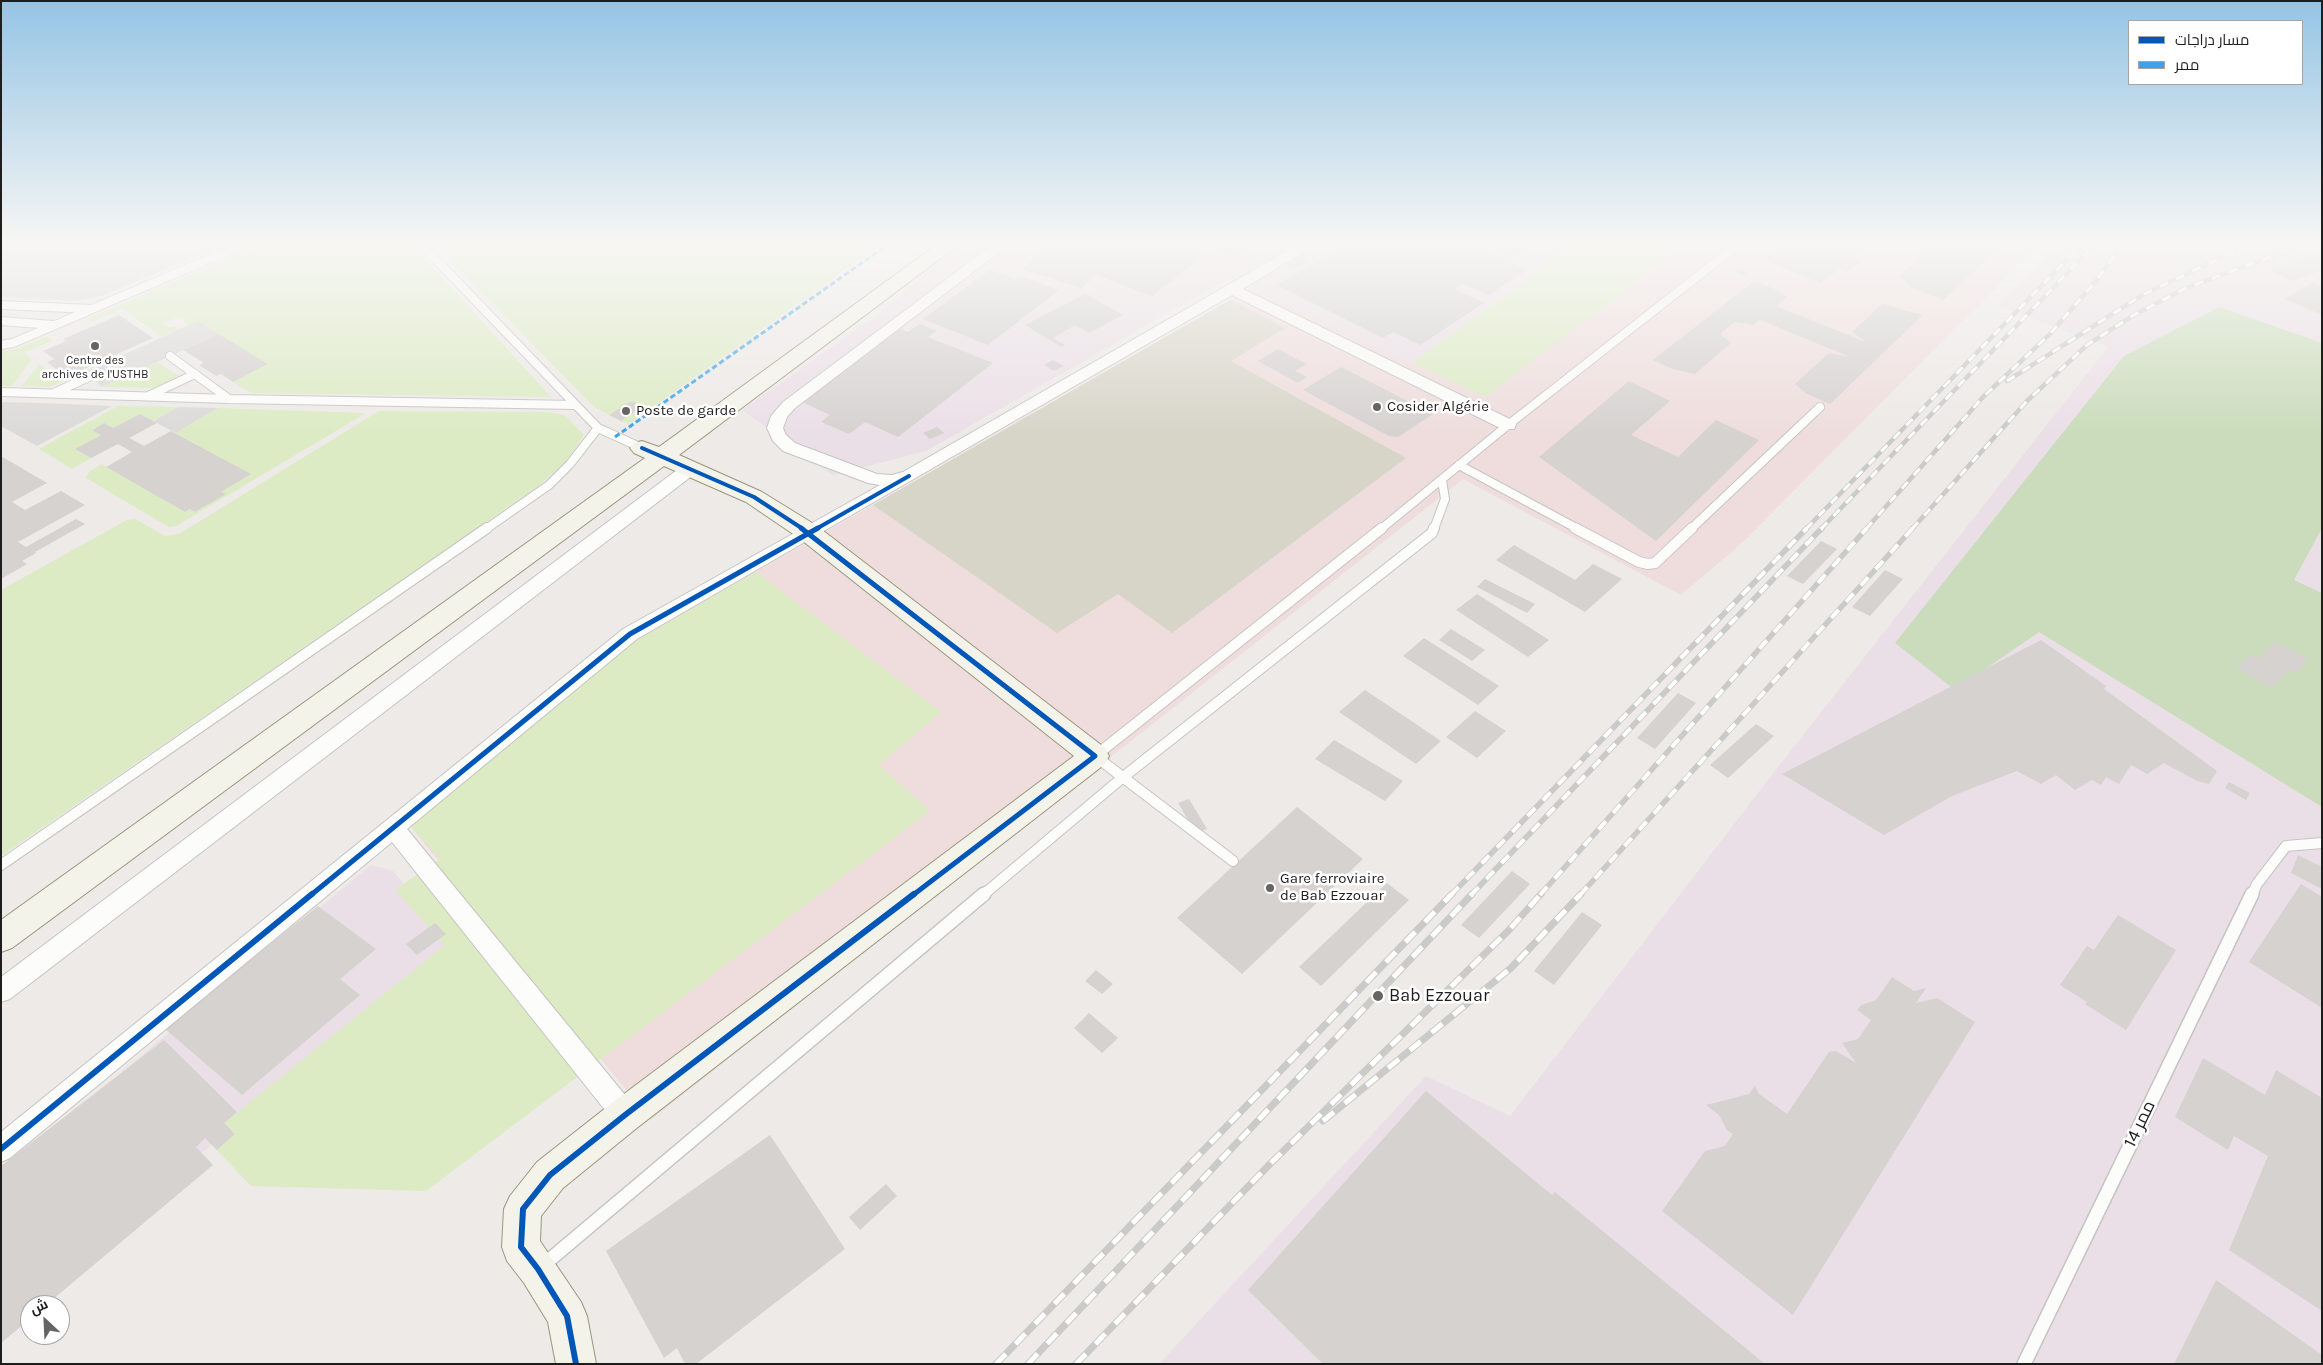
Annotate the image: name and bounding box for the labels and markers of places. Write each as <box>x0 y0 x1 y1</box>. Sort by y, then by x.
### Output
marker: Centre des archives de l'USTHB <box>89 340 101 352</box>
place label: Centre des archives de l'USTHB <box>42 354 148 382</box>
place label: Cosider Algérie <box>1387 398 1489 416</box>
marker: Cosider Algérie <box>1371 401 1383 413</box>
place label: Poste de garde <box>636 402 736 420</box>
marker: Poste de garde <box>620 405 632 417</box>
place label: Gare ferroviaire de Bab Ezzouar <box>1280 870 1384 905</box>
marker: Gare ferroviaire de Bab Ezzouar <box>1264 882 1276 894</box>
place label: Bab Ezzouar <box>1389 985 1489 1007</box>
marker: Bab Ezzouar <box>1371 989 1385 1003</box>

